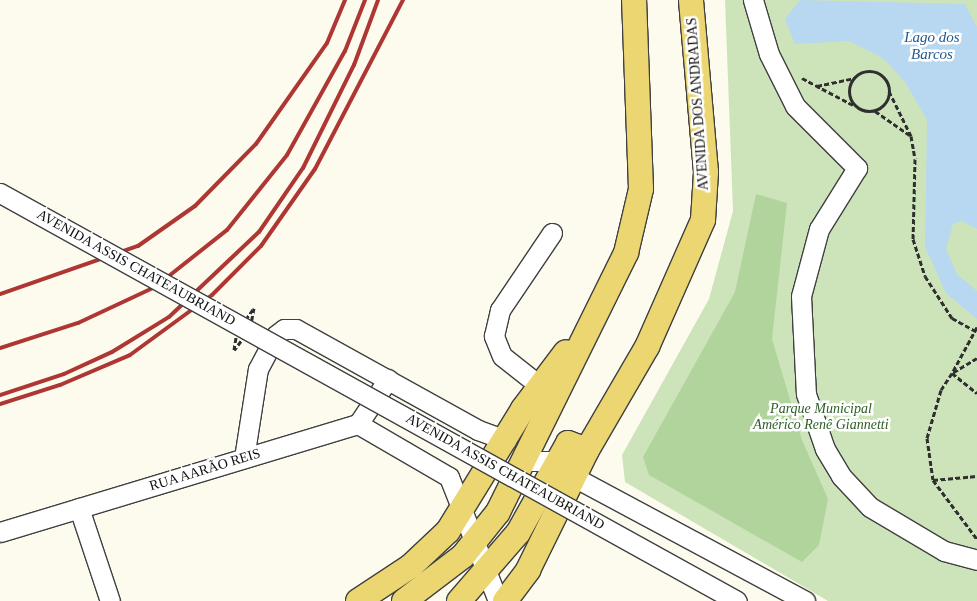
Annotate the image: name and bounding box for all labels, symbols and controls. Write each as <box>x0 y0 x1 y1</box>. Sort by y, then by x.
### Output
street label: AVENIDA DOS ANDRADAS <box>684 16 712 192</box>
water label: Lago dos Barcos <box>904 28 960 63</box>
street label: AVENIDA ASSIS CHATEAUBRIAND <box>33 206 239 330</box>
park label: Parque Municipal Américo Renê Giannetti <box>753 401 889 434</box>
street label: AVENIDA ASSIS CHATEAUBRIAND <box>402 410 608 534</box>
street label: RUA AARÃO REIS <box>147 445 263 495</box>

